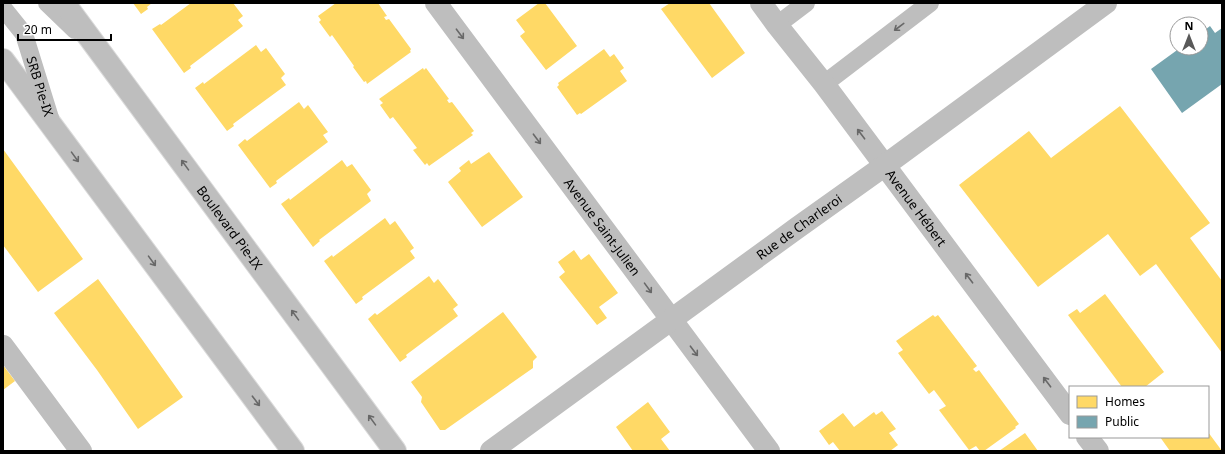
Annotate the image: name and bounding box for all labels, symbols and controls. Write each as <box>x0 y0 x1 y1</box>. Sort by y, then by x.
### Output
scale bar <box>18 16 111 42</box>
north arrow <box>1169 16 1209 56</box>
text: N <box>1185 18 1193 33</box>
text: 20 m <box>24 21 52 38</box>
one-way arrow <box>893 22 904 31</box>
one-way arrow <box>455 29 464 40</box>
street label: SRB Pie-IX <box>22 54 58 119</box>
one-way arrow <box>857 129 865 140</box>
one-way arrow <box>533 133 541 144</box>
one-way arrow <box>71 151 79 162</box>
one-way arrow <box>181 160 189 171</box>
street label: Avenue Hébert <box>882 166 951 250</box>
street label: Avenue Saint-Julien <box>560 174 645 279</box>
street label: Boulevard Pie-IX <box>193 182 267 273</box>
street label: Rue de Charleroi <box>753 190 846 264</box>
one-way arrow <box>148 256 157 267</box>
one-way arrow <box>964 273 973 284</box>
one-way arrow <box>644 282 652 293</box>
one-way arrow <box>291 310 299 321</box>
one-way arrow <box>690 345 698 356</box>
one-way arrow <box>1042 377 1051 388</box>
legend <box>1069 386 1209 438</box>
text: Homes <box>1105 393 1145 410</box>
one-way arrow <box>252 395 260 406</box>
text: Public <box>1105 413 1139 430</box>
one-way arrow <box>368 414 376 425</box>

